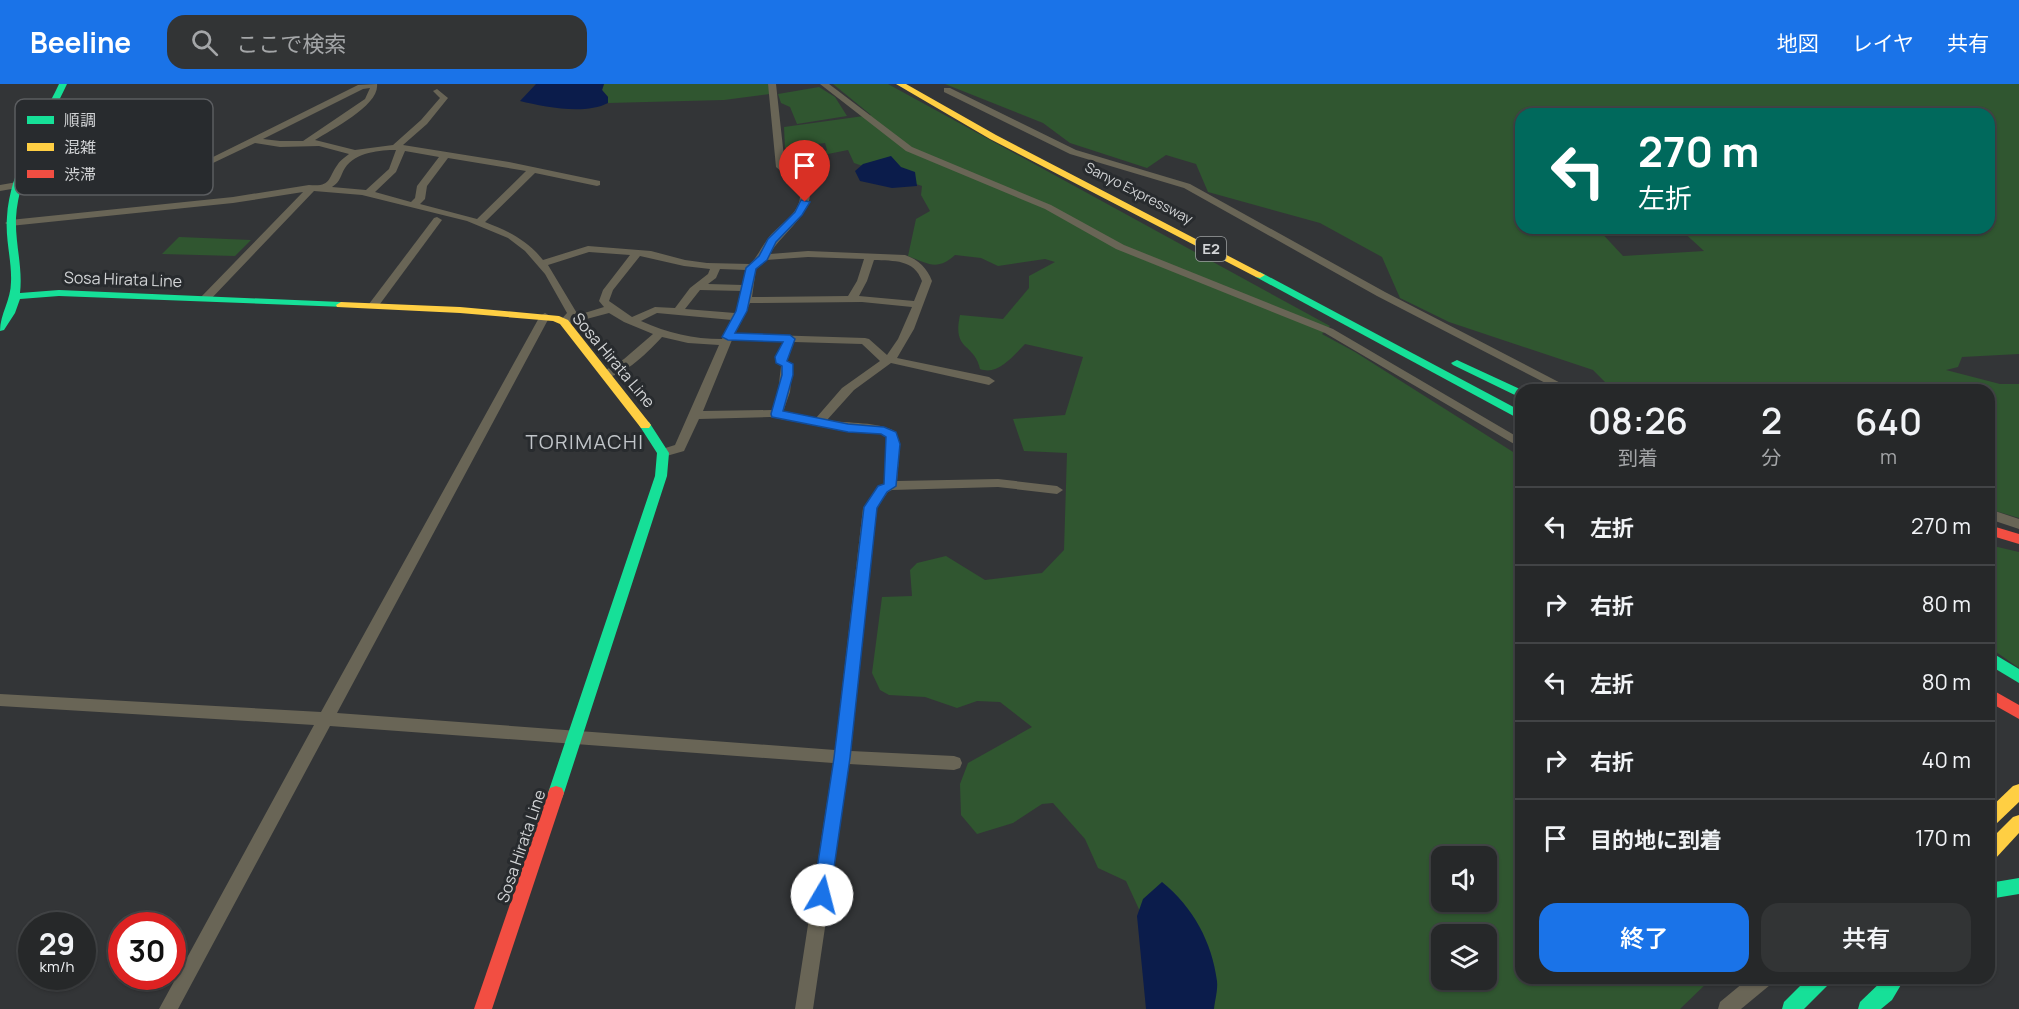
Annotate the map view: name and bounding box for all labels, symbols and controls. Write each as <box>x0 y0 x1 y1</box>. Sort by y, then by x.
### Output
search box <box>167 15 587 69</box>
text: Beeline <box>30 23 131 61</box>
icon: search <box>188 26 221 59</box>
text: ここで検索 <box>236 29 346 59</box>
text: 地図 <box>1777 29 1819 57</box>
text: レイヤ <box>1852 29 1914 57</box>
text: 共有 <box>1947 29 1989 57</box>
legend <box>15 99 213 195</box>
text: 順調 <box>64 109 96 131</box>
text: 270 m <box>1638 122 1759 180</box>
icon: left <box>1539 132 1617 210</box>
text: 混雑 <box>64 136 96 158</box>
pin <box>779 140 830 202</box>
icon: arrive <box>788 149 821 182</box>
street label: Sanyo Expressway <box>1082 157 1197 228</box>
text: 渋滞 <box>64 163 96 185</box>
text: 左折 <box>1638 179 1692 216</box>
road number: E2 <box>1196 237 1226 261</box>
street label: Sosa Hirata Line <box>64 266 182 292</box>
street label: Sosa Hirata Line <box>568 308 660 412</box>
text: 08:26 <box>1588 396 1688 445</box>
text: 2 <box>1761 396 1782 445</box>
text: 640 <box>1855 397 1922 446</box>
district label: TORIMACHI <box>526 428 644 455</box>
text: m <box>1880 443 1897 470</box>
text: 到着 <box>1618 444 1658 471</box>
text: 分 <box>1761 444 1781 471</box>
icon: left <box>1539 510 1572 543</box>
text: 270 m <box>1911 511 1971 541</box>
text: 左折 <box>1590 513 1634 543</box>
icon: right <box>1539 588 1572 621</box>
text: 80 m <box>1922 589 1971 619</box>
text: 右折 <box>1590 591 1634 621</box>
icon: left <box>1539 666 1572 699</box>
text: 80 m <box>1922 667 1971 697</box>
text: 左折 <box>1590 669 1634 699</box>
icon: right <box>1539 744 1572 777</box>
text: 40 m <box>1922 745 1971 775</box>
text: 右折 <box>1590 747 1634 777</box>
street label: Sosa Hirata Line <box>491 787 551 905</box>
icon: arrive <box>1539 822 1572 855</box>
text: 170 m <box>1915 823 1971 853</box>
text: 目的地に到着 <box>1590 825 1722 855</box>
map controls <box>1431 846 1497 990</box>
button: sound <box>1431 846 1497 912</box>
position arrow <box>790 863 854 927</box>
button: 終了 <box>1539 903 1749 972</box>
button: 共有 <box>1761 903 1971 972</box>
speed limit sign: 30 <box>108 912 186 990</box>
text: 29 <box>39 923 75 964</box>
button: layers <box>1431 924 1497 990</box>
text: km/h <box>40 956 74 977</box>

